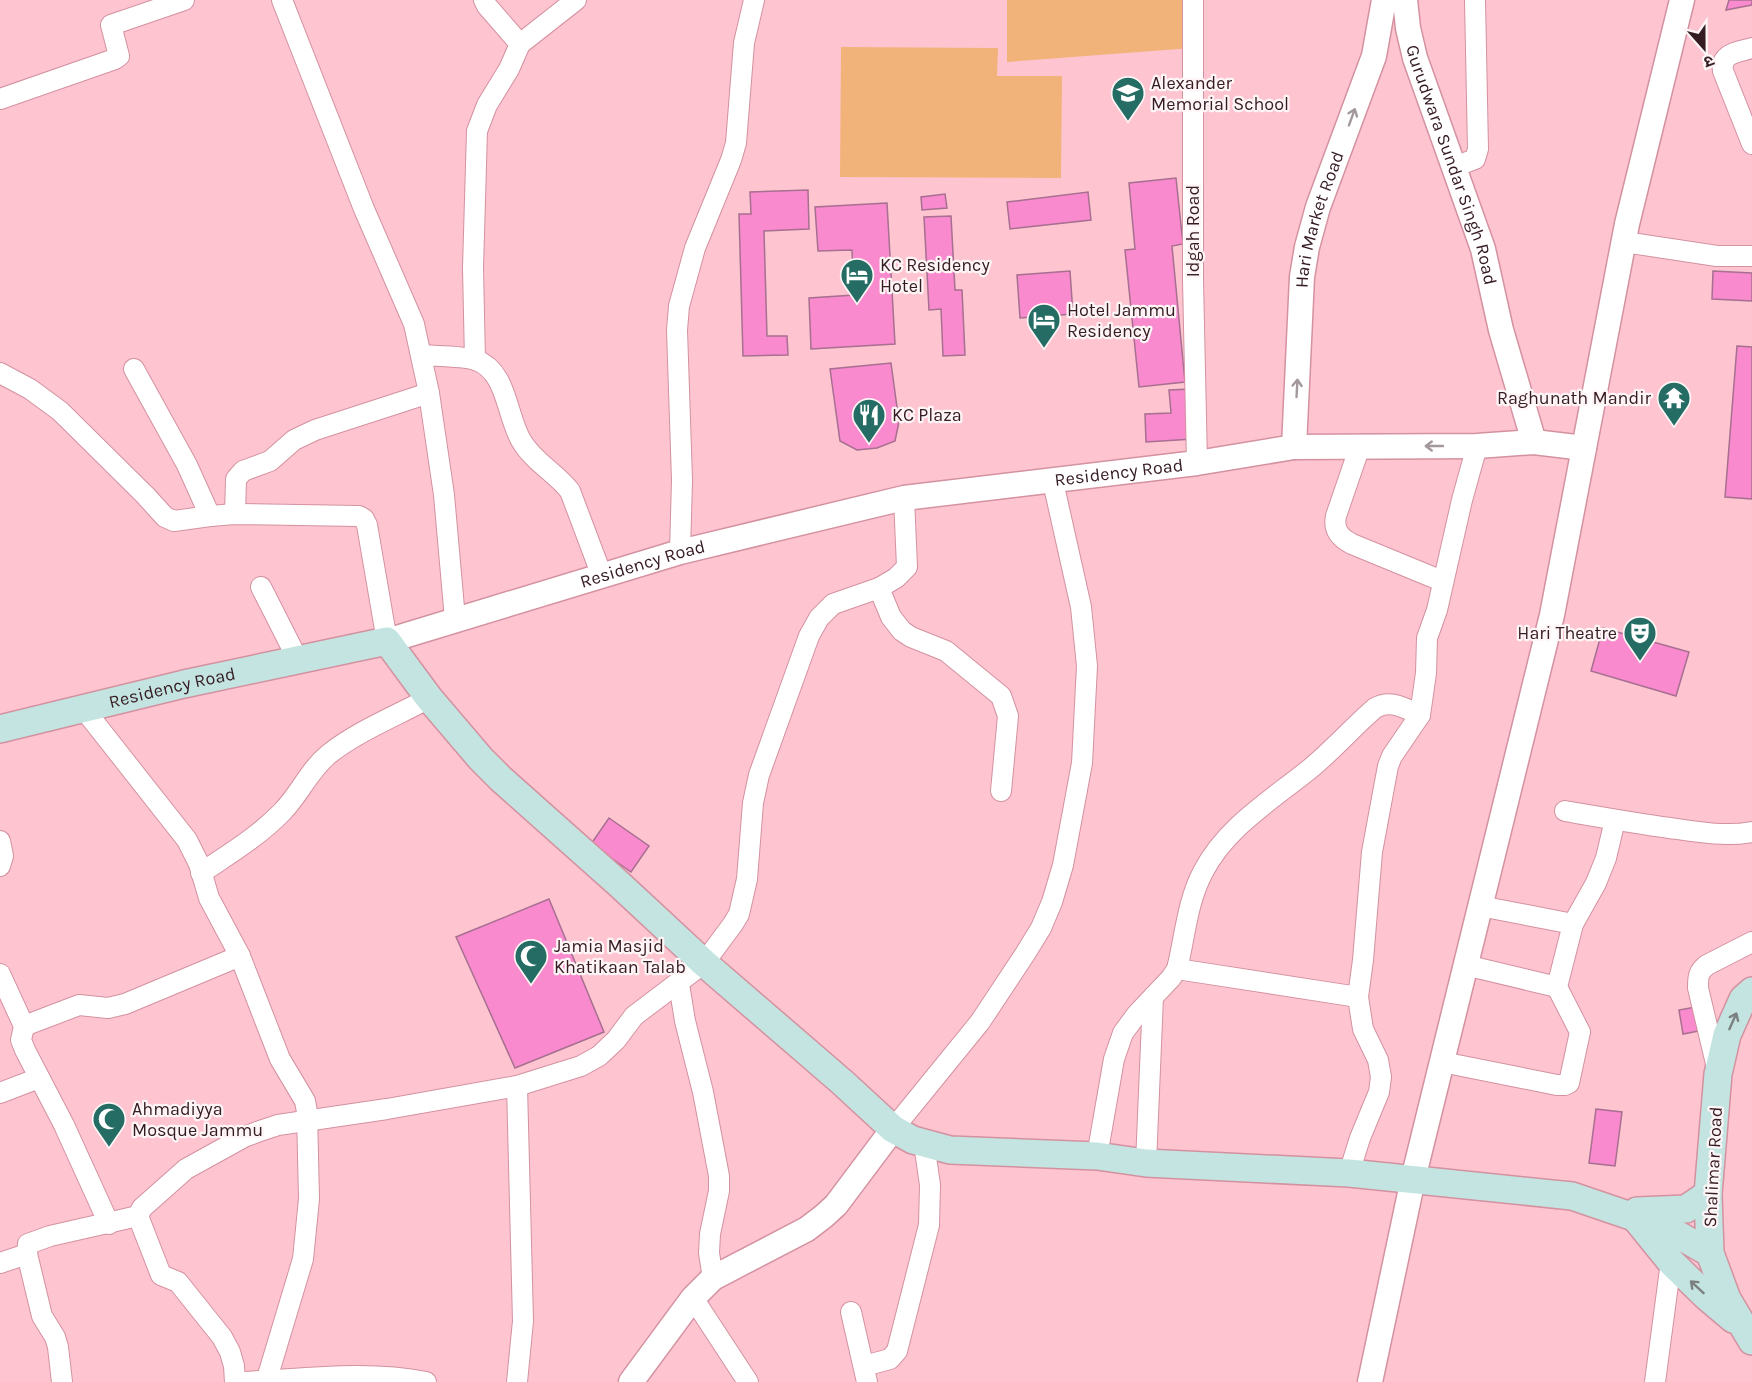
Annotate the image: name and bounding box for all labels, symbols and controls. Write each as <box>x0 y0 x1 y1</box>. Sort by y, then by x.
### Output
north arrow <box>1674 18 1734 78</box>
street label: Gurudwara Sundar Singh Road <box>1401 43 1502 287</box>
text: उ <box>1701 51 1717 72</box>
place label: Alexander Memorial School <box>1151 72 1289 115</box>
school or university icon: Alexander Memorial School <box>1110 75 1146 122</box>
one-way arrow <box>1347 109 1358 127</box>
street label: Hari Market Road <box>1290 148 1349 289</box>
street label: Idgah Road <box>1182 185 1204 277</box>
place label: KC Residency Hotel <box>880 254 990 297</box>
hotel icon: KC Residency Hotel <box>839 257 875 304</box>
place label: Hotel Jammu Residency <box>1067 299 1176 342</box>
hotel icon: Hotel Jammu Residency <box>1026 302 1062 349</box>
one-way arrow <box>1291 379 1302 399</box>
temple icon: Raghunath Mandir <box>1656 380 1692 427</box>
place label: Raghunath Mandir <box>1497 387 1651 409</box>
restaurant icon: KC Plaza <box>851 397 887 444</box>
place label: KC Plaza <box>892 404 962 426</box>
one-way arrow <box>1424 440 1444 452</box>
street label: Residency Road <box>1053 454 1184 491</box>
street label: Residency Road <box>577 535 707 593</box>
theatre icon: Hari Theatre <box>1622 615 1658 662</box>
place label: Hari Theatre <box>1517 622 1617 644</box>
street label: Residency Road <box>106 662 237 713</box>
place label: Jamia Masjid Khatikaan Talab <box>554 935 686 978</box>
mosque icon: Jamia Masjid Khatikaan Talab <box>513 938 549 985</box>
one-way arrow <box>1727 1013 1739 1031</box>
place label: Ahmadiyya Mosque Jammu <box>132 1098 263 1141</box>
mosque icon: Ahmadiyya Mosque Jammu <box>91 1101 127 1148</box>
street label: Shalimar Road <box>1699 1106 1727 1228</box>
one-way arrow <box>1689 1280 1704 1295</box>

